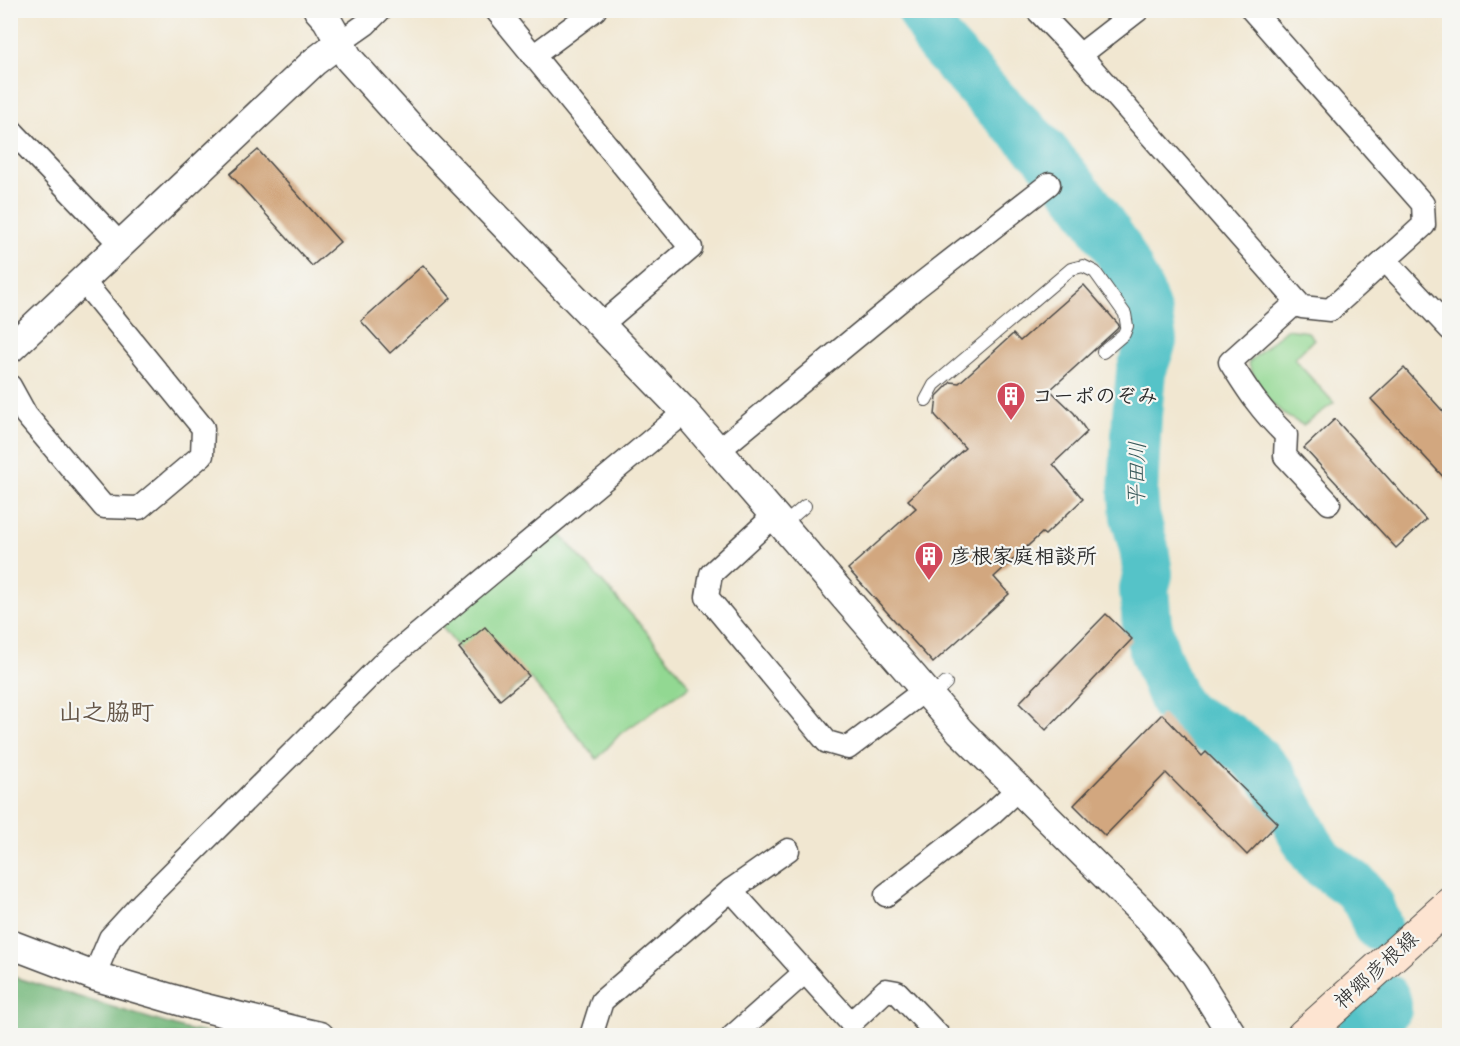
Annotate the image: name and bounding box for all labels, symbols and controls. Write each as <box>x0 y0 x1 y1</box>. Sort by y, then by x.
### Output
building icon: コーポのぞみ <box>995 380 1027 422</box>
place label: コーポのぞみ <box>1032 384 1158 408</box>
water label: 平田川 <box>1123 441 1151 507</box>
building icon: 彦根家庭相談所 <box>913 540 945 582</box>
place label: 彦根家庭相談所 <box>950 544 1097 568</box>
district label: 山之脇町 <box>58 698 154 726</box>
street label: 神郷彦根線 <box>1329 926 1423 1014</box>

